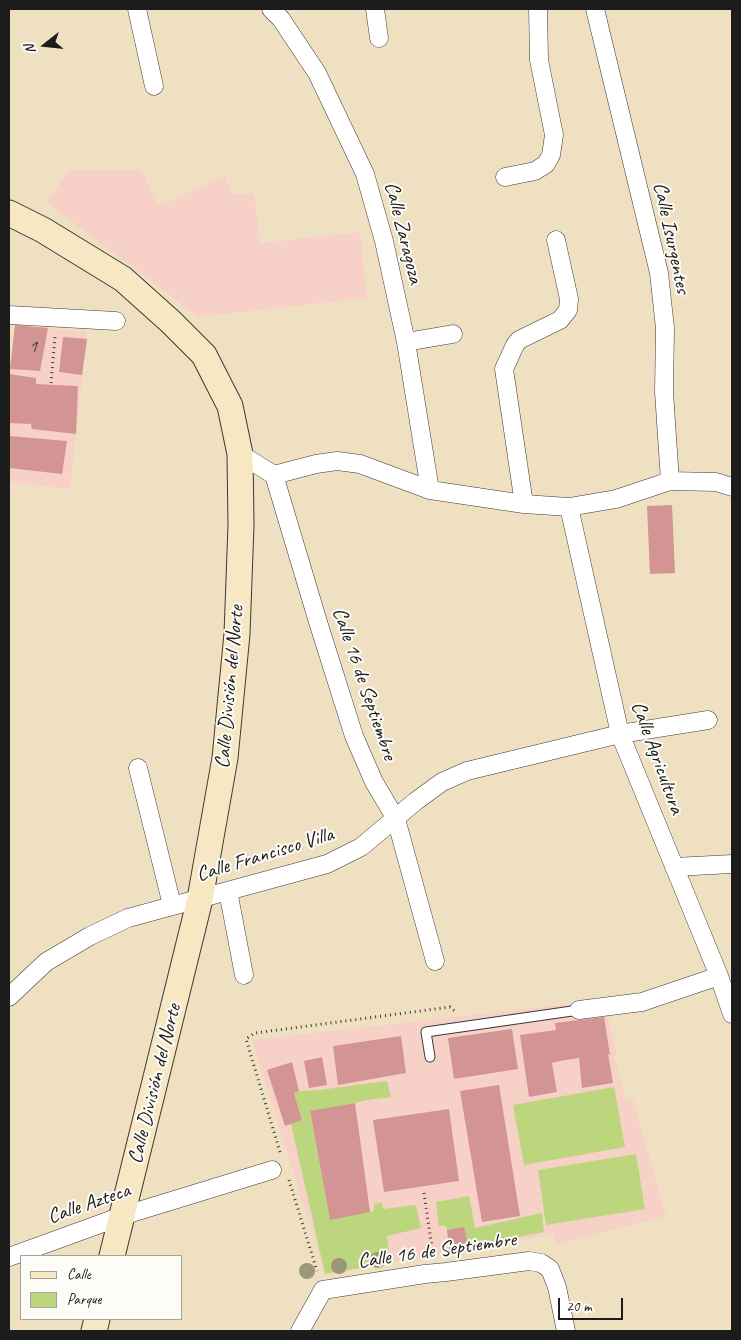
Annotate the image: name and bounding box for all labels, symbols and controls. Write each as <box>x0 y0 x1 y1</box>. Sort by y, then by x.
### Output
north arrow <box>20 20 70 70</box>
text: N <box>21 43 39 56</box>
street label: Calle Zaragoza <box>378 179 428 287</box>
street label: Calle Isurgentes <box>647 180 695 296</box>
house number: 1 <box>29 336 37 358</box>
street label: Calle División del Norte <box>210 604 250 770</box>
street label: Calle 16 de Septiembre <box>326 604 402 764</box>
street label: Calle Agricultura <box>625 698 689 818</box>
street label: Calle Francisco Villa <box>193 822 337 888</box>
street label: Calle División del Norte <box>123 1002 187 1166</box>
street label: Calle Azteca <box>44 1178 134 1230</box>
street label: Calle 16 de Septiembre <box>356 1227 518 1275</box>
legend <box>20 1255 182 1320</box>
text: Calle <box>67 1265 91 1284</box>
scale bar <box>561 1288 626 1320</box>
text: Parque <box>67 1290 101 1309</box>
text: 20 m <box>566 1297 592 1316</box>

